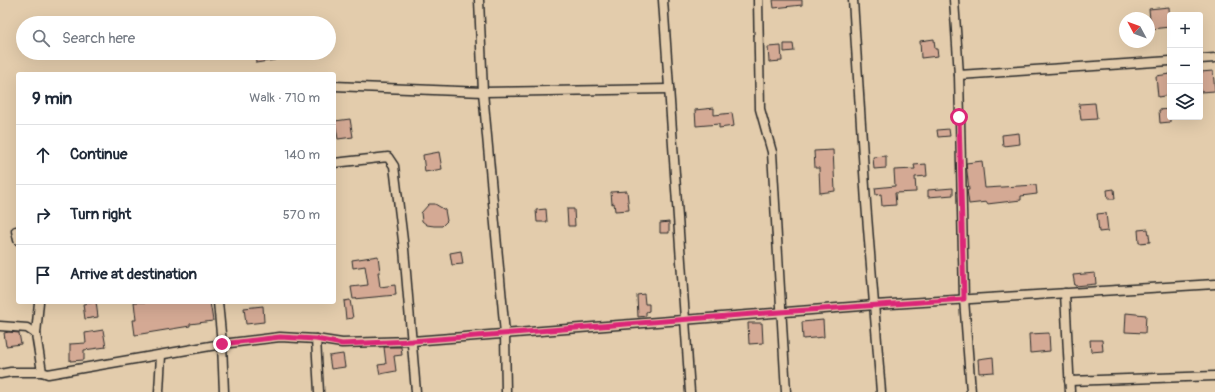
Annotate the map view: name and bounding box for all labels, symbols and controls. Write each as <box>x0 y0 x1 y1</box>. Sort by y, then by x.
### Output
north arrow <box>1119 12 1155 48</box>
map controls <box>1167 12 1203 120</box>
button: + <box>1167 12 1203 48</box>
search box <box>16 16 336 60</box>
icon: search <box>30 27 52 49</box>
text: Search here <box>62 29 135 48</box>
button: − <box>1167 48 1203 84</box>
button: layers <box>1167 84 1203 120</box>
text: 9 min <box>32 88 72 109</box>
text: Walk · 710 m <box>249 90 320 106</box>
route start <box>950 108 968 126</box>
icon: ahead <box>32 144 54 166</box>
text: Continue <box>70 145 128 164</box>
text: 140 m <box>284 147 320 163</box>
icon: right <box>32 204 54 226</box>
text: Turn right <box>70 205 131 224</box>
text: 570 m <box>283 207 320 223</box>
icon: arrive <box>32 264 54 286</box>
text: Arrive at destination <box>70 265 197 284</box>
route end <box>213 335 231 353</box>

